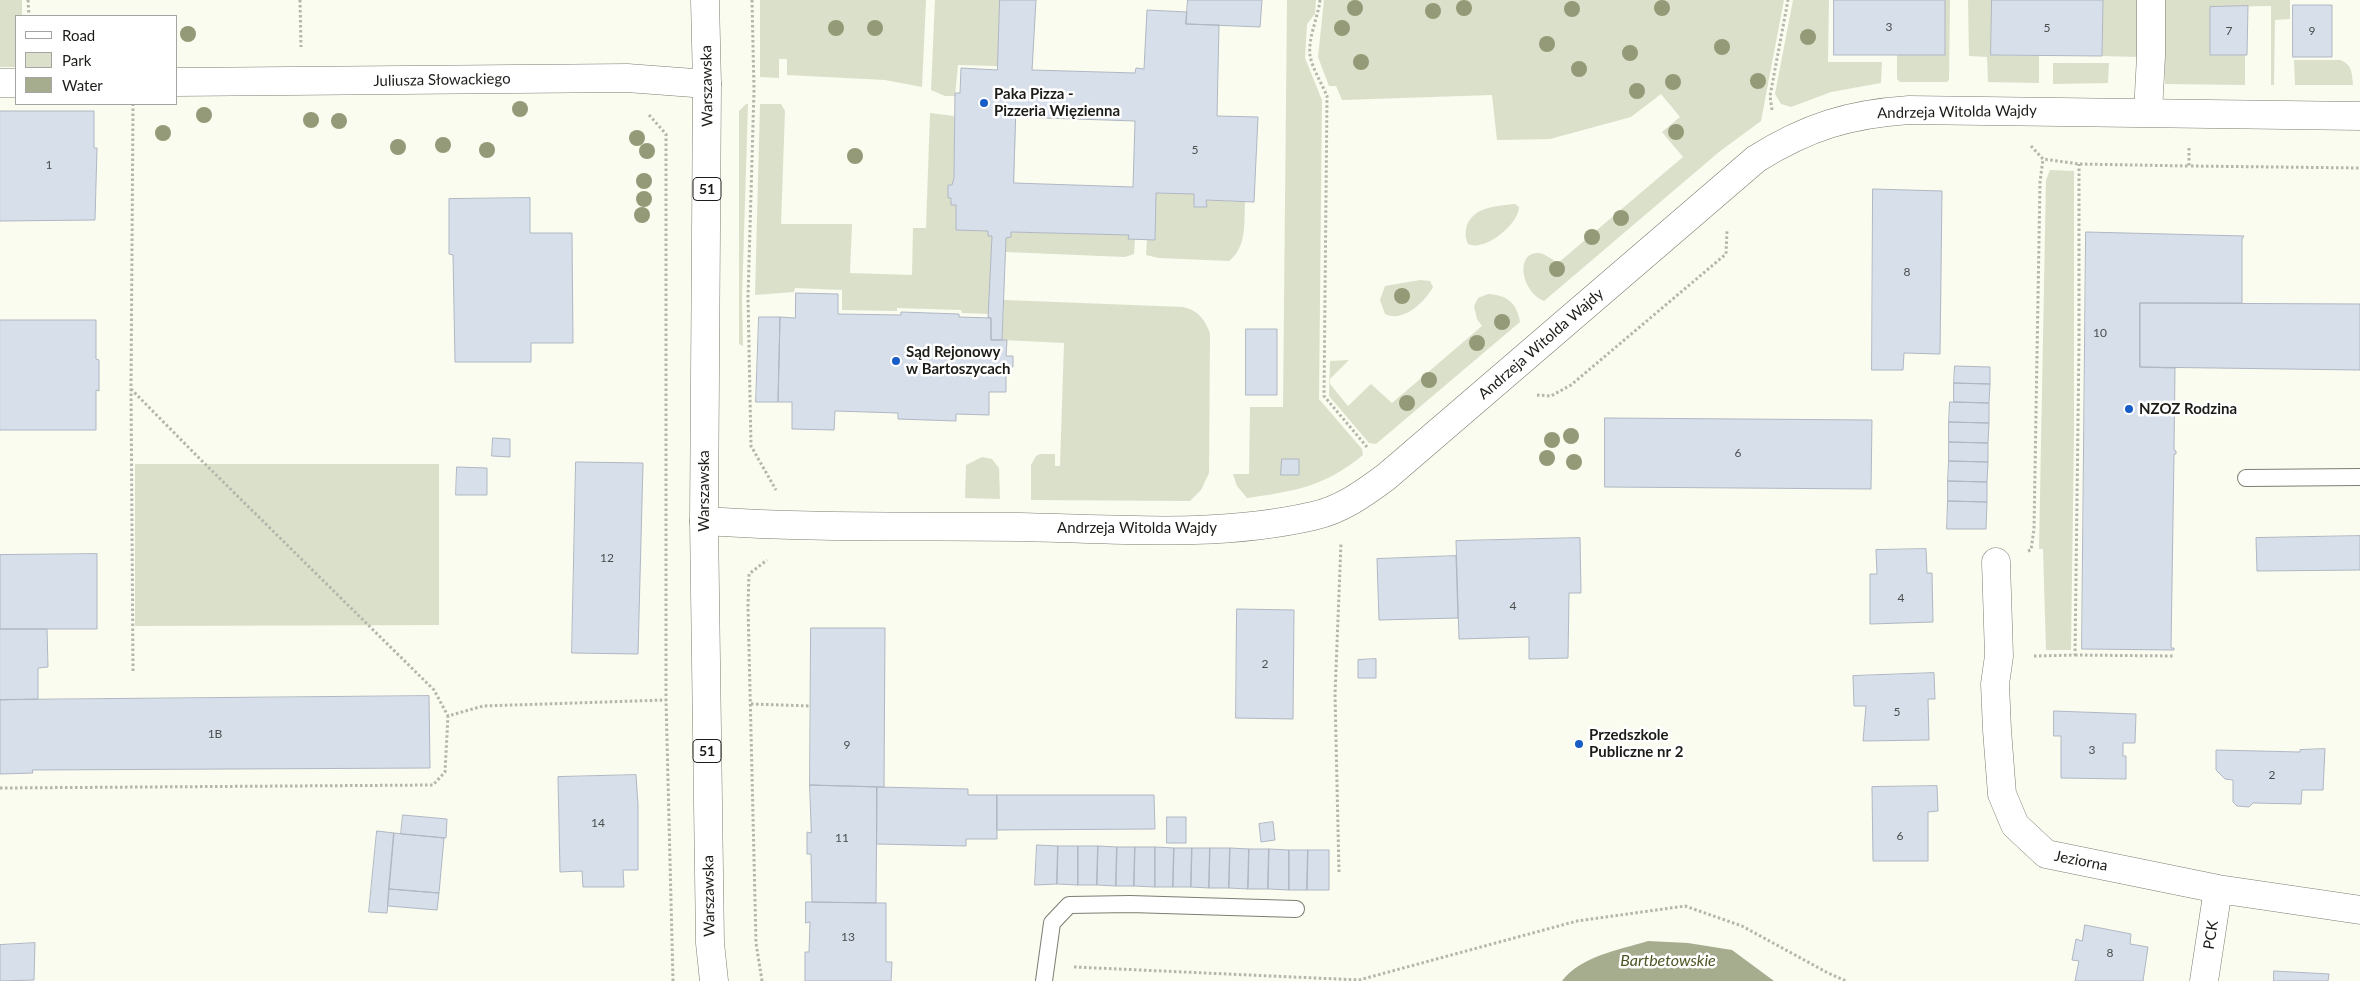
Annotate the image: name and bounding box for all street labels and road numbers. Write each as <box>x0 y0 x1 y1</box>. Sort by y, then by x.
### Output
street label: Warszawska <box>697 45 717 127</box>
street label: Juliusza Słowackiego <box>373 70 511 90</box>
street label: Andrzeja Witolda Wajdy <box>1877 102 2037 122</box>
road number: 51 <box>693 178 721 200</box>
street label: Andrzeja Witolda Wajdy <box>1475 285 1607 403</box>
street label: Warszawska <box>695 450 713 532</box>
street label: Andrzeja Witolda Wajdy <box>1057 519 1217 537</box>
road number: 51 <box>693 739 721 762</box>
street label: Jeziorna <box>2053 847 2109 875</box>
street label: Warszawska <box>699 855 719 937</box>
street label: PCK <box>2200 919 2222 951</box>

